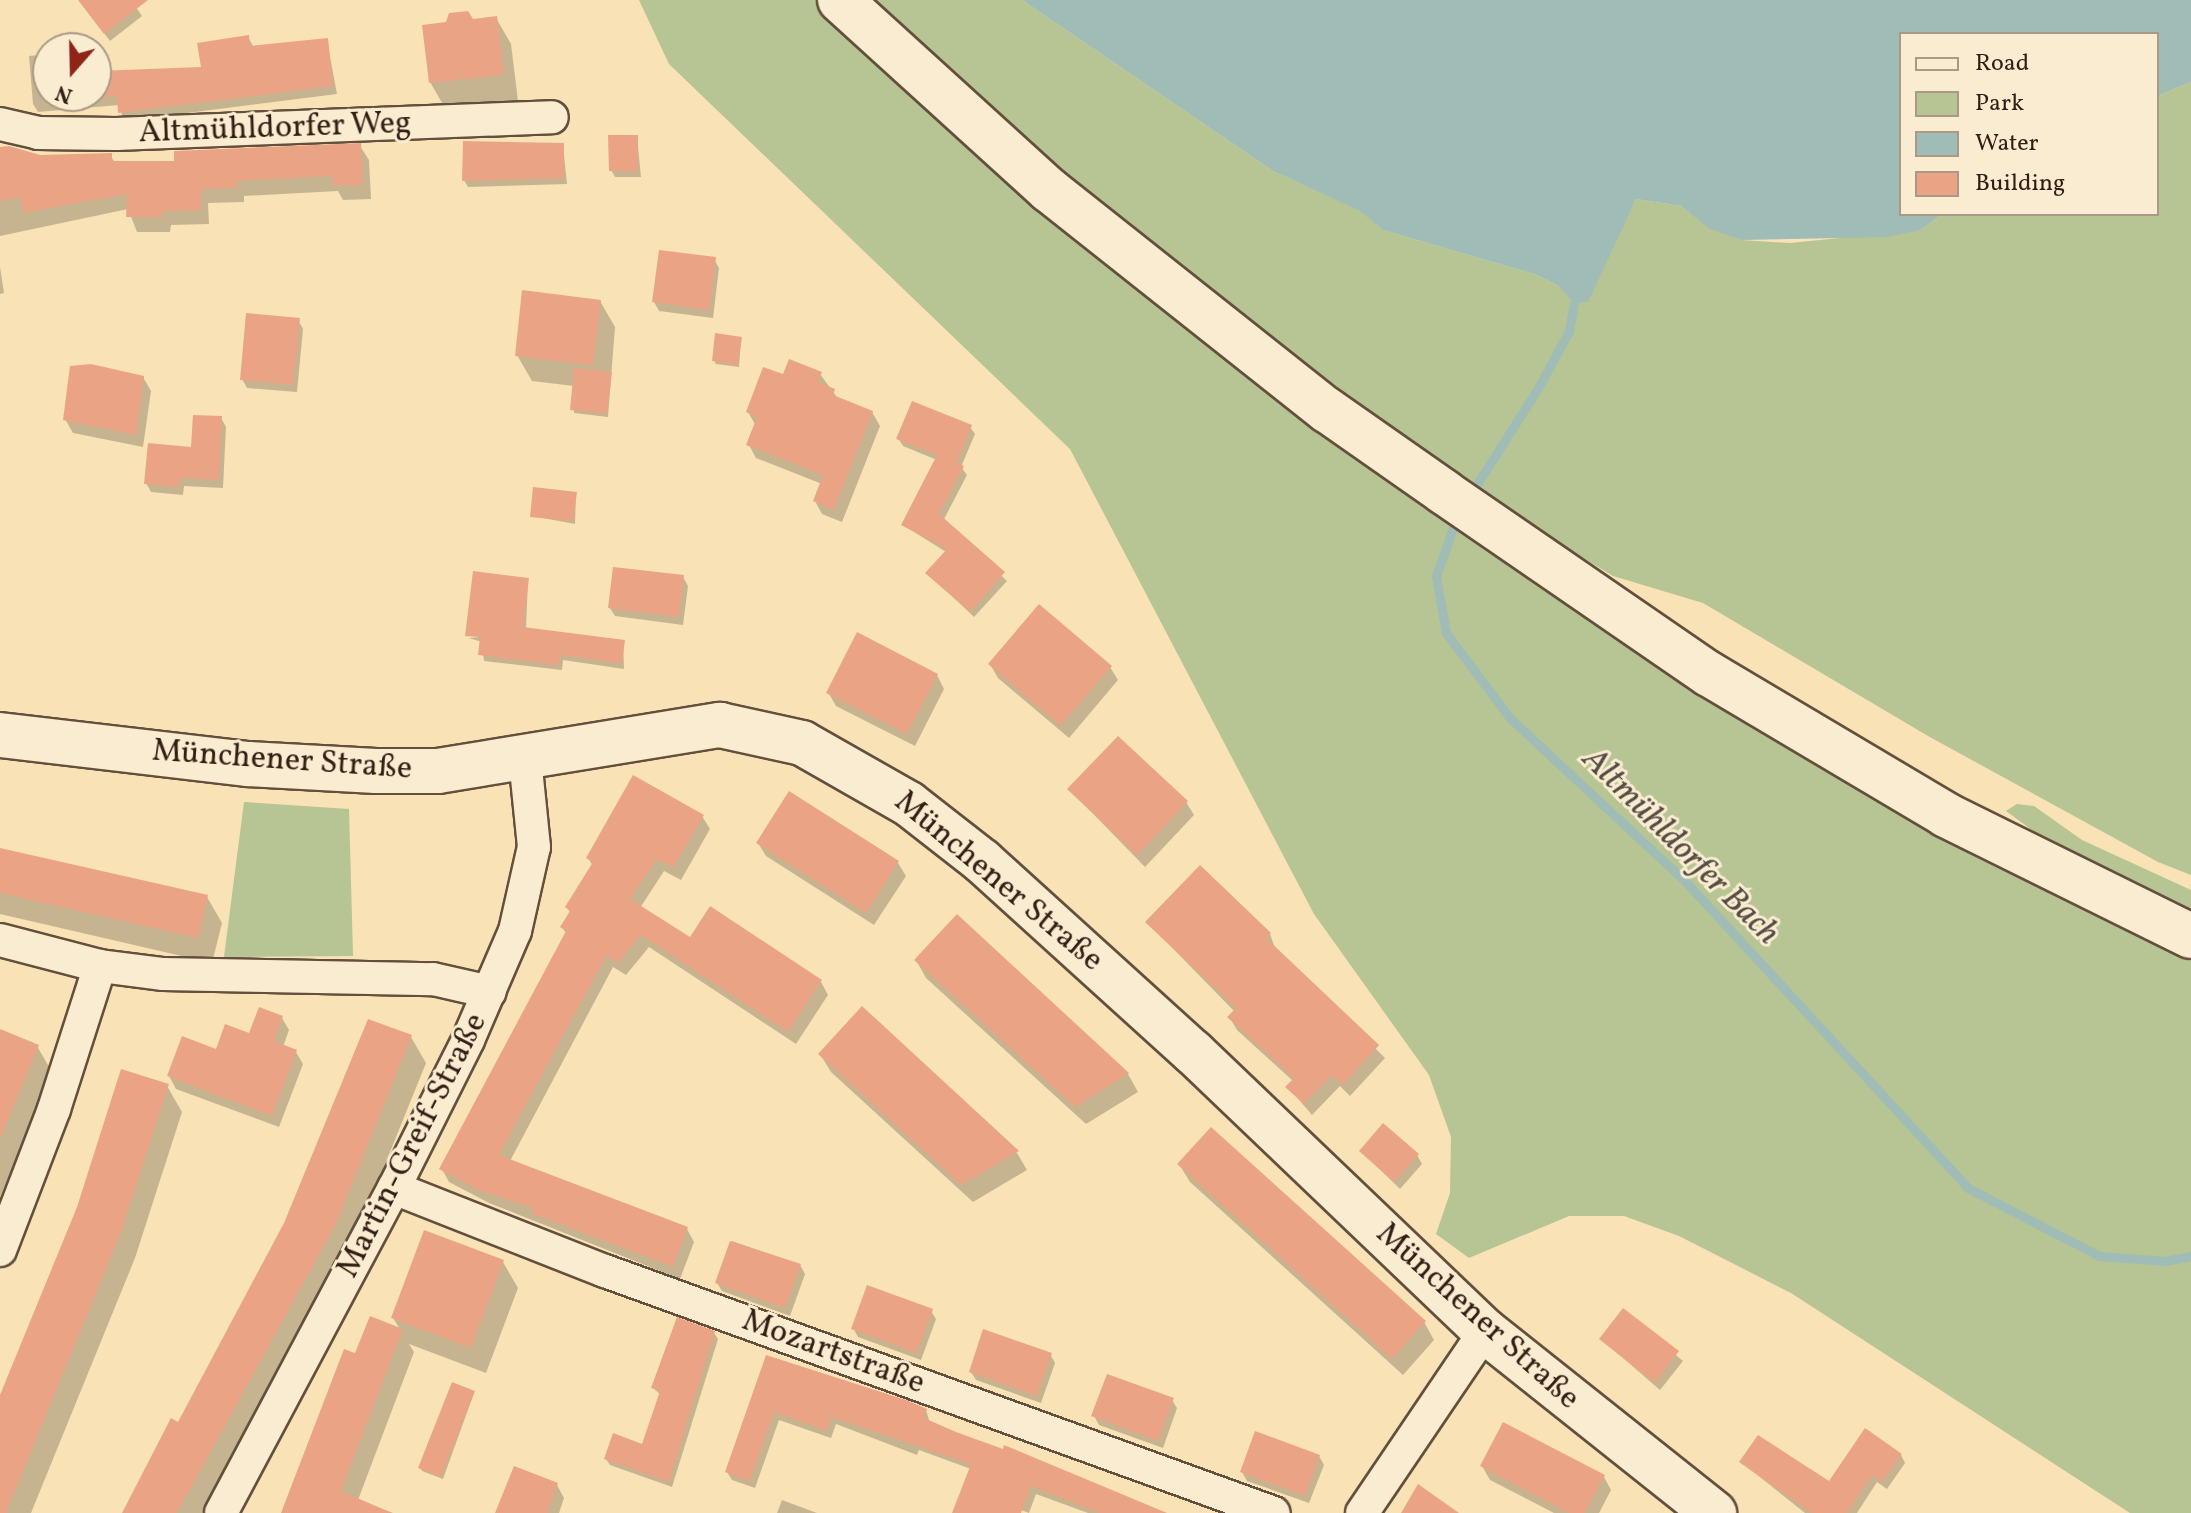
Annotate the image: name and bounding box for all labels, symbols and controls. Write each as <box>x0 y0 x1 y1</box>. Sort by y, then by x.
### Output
north arrow <box>32 32 112 112</box>
legend <box>1899 32 2159 216</box>
text: Road <box>1975 47 2029 81</box>
text: N <box>52 76 77 110</box>
text: Park <box>1975 87 2024 121</box>
street label: Altmühldorfer Weg <box>138 105 412 153</box>
text: Water <box>1975 127 2039 161</box>
text: Building <box>1975 167 2065 201</box>
street label: Münchener Straße <box>151 733 413 789</box>
water label: Altmühldorfer Bach <box>1573 740 1787 954</box>
street label: Münchener Straße <box>886 784 1110 980</box>
street label: Martin-Greif-Straße <box>330 1007 496 1285</box>
street label: Münchener Straße <box>1367 1216 1587 1418</box>
street label: Mozartstraße <box>737 1302 929 1404</box>

